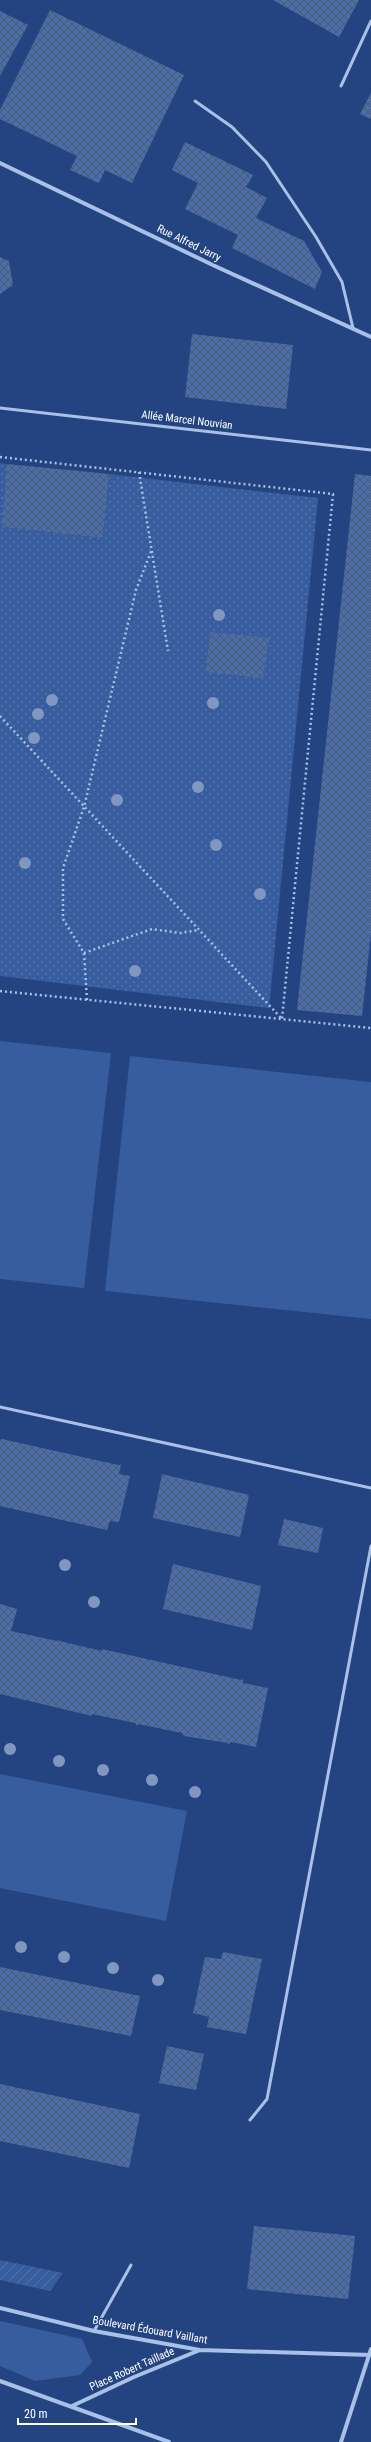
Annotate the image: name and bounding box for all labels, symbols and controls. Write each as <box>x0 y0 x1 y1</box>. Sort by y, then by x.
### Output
street label: Rue Alfred Jarry <box>155 222 223 264</box>
street label: Allée Marcel Nouvian <box>141 408 233 432</box>
street label: Boulevard Édouard Vaillant <box>92 2313 208 2347</box>
street label: Place Robert Taillade <box>88 2344 176 2394</box>
scale bar <box>18 2400 136 2426</box>
text: 20 m <box>24 2407 48 2421</box>

